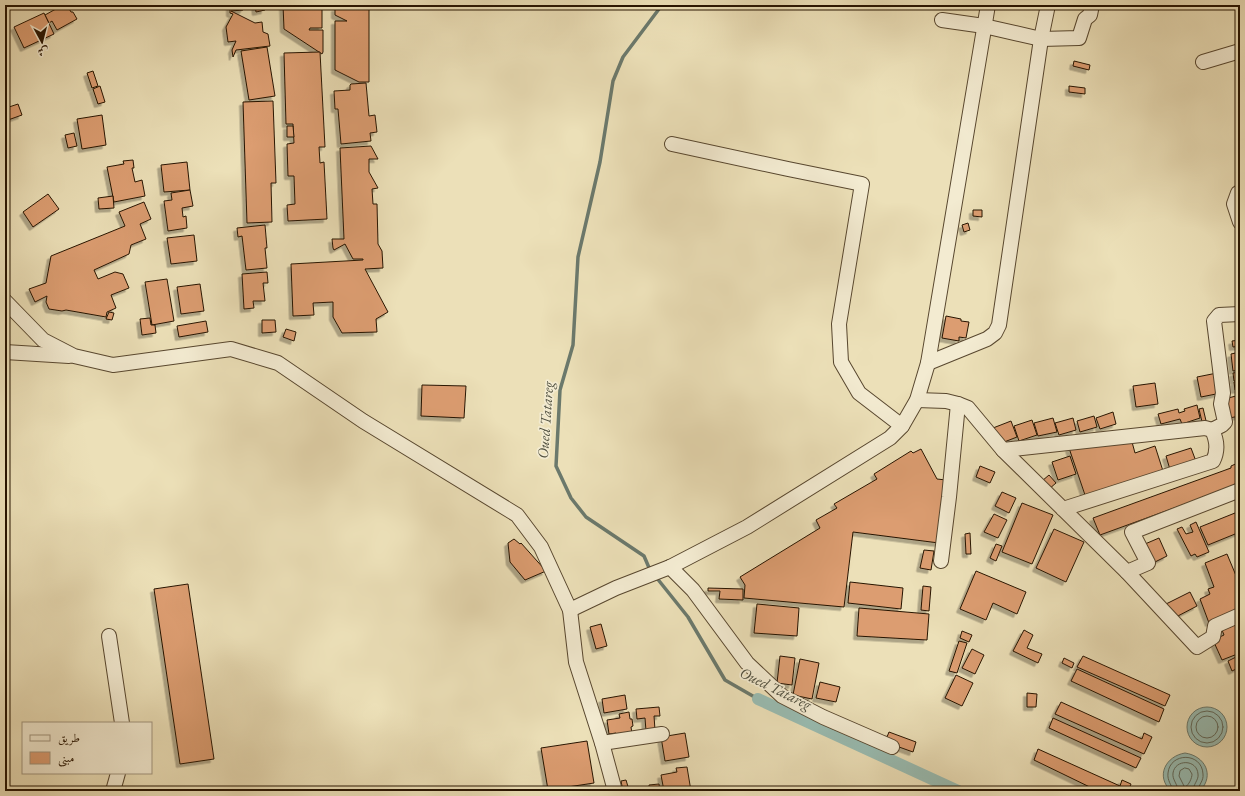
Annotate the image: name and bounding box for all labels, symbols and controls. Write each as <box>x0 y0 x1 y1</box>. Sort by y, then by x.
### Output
north arrow <box>22 22 62 62</box>
text: ش <box>37 44 49 60</box>
water label: Oued Tatareg <box>533 380 557 459</box>
water label: Oued Tatareg <box>737 662 816 714</box>
legend <box>22 722 152 774</box>
text: طريق <box>58 730 80 746</box>
text: مبنى <box>58 750 74 767</box>

